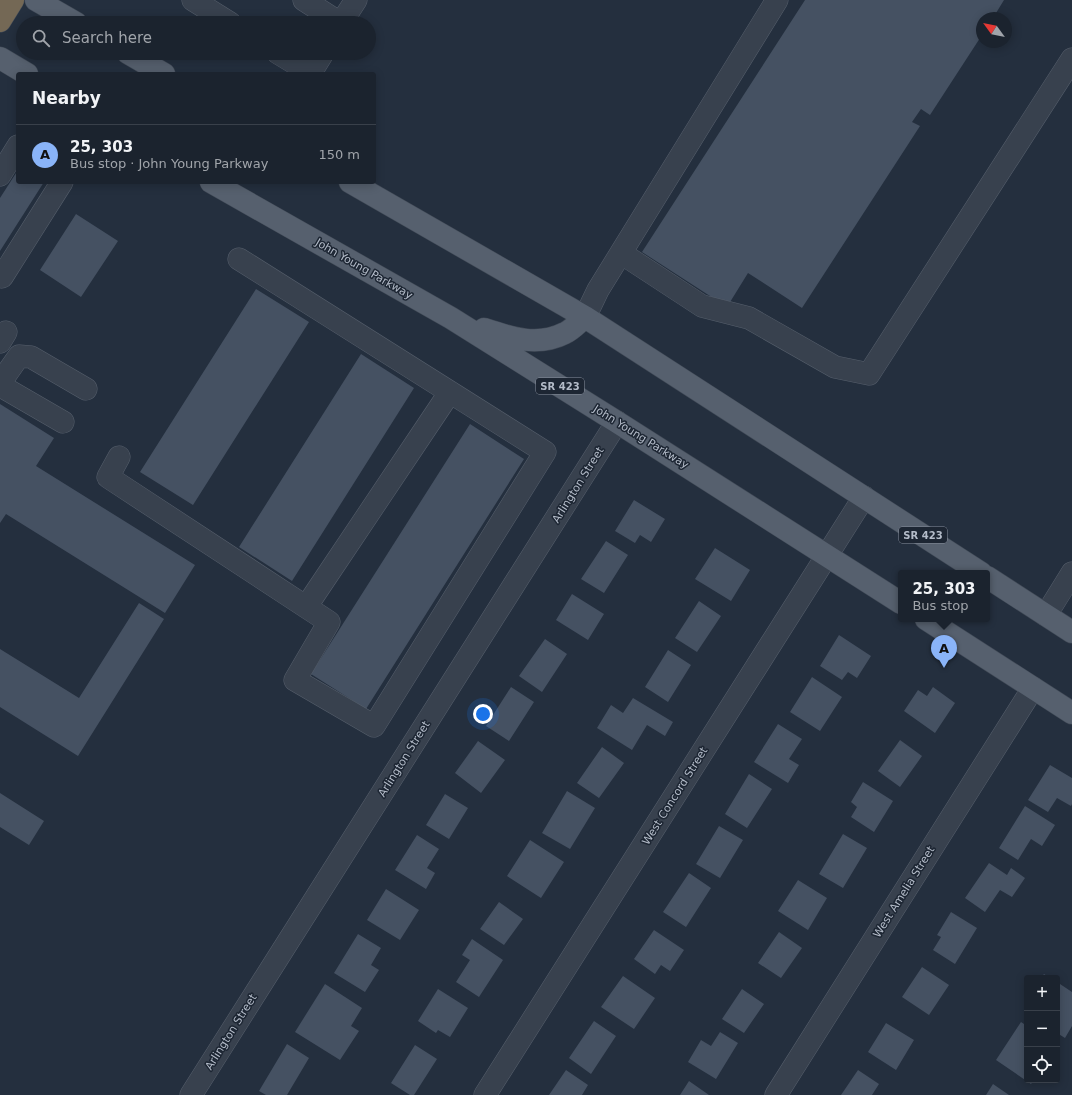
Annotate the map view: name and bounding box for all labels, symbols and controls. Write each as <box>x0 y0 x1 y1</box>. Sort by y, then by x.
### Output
north arrow <box>976 12 1012 48</box>
search box <box>16 16 376 60</box>
icon: search <box>30 27 52 49</box>
text: Search here <box>62 29 152 47</box>
text: Nearby <box>32 88 101 108</box>
text: 25, 303 <box>70 138 133 156</box>
text: A <box>40 147 50 162</box>
text: 150 m <box>318 147 360 162</box>
text: Bus stop · John Young Parkway <box>70 156 268 171</box>
street label: John Young Parkway <box>312 235 415 302</box>
road number: SR 423 <box>536 378 584 394</box>
street label: John Young Parkway <box>590 402 691 472</box>
street label: Arlington Street <box>549 444 607 525</box>
road number: SR 423 <box>899 527 947 543</box>
popup <box>898 570 990 622</box>
text: 25, 303 <box>912 580 976 598</box>
text: Bus stop <box>912 598 969 613</box>
pin: A <box>931 635 957 668</box>
your location <box>473 704 493 724</box>
street label: Arlington Street <box>375 718 433 799</box>
street label: West Concord Street <box>640 744 711 847</box>
street label: West Amelia Street <box>871 843 938 940</box>
map controls <box>1024 975 1060 1083</box>
button: + <box>1024 975 1060 1011</box>
street label: Arlington Street <box>202 991 260 1072</box>
button: − <box>1024 1011 1060 1047</box>
button: locate <box>1024 1047 1060 1083</box>

